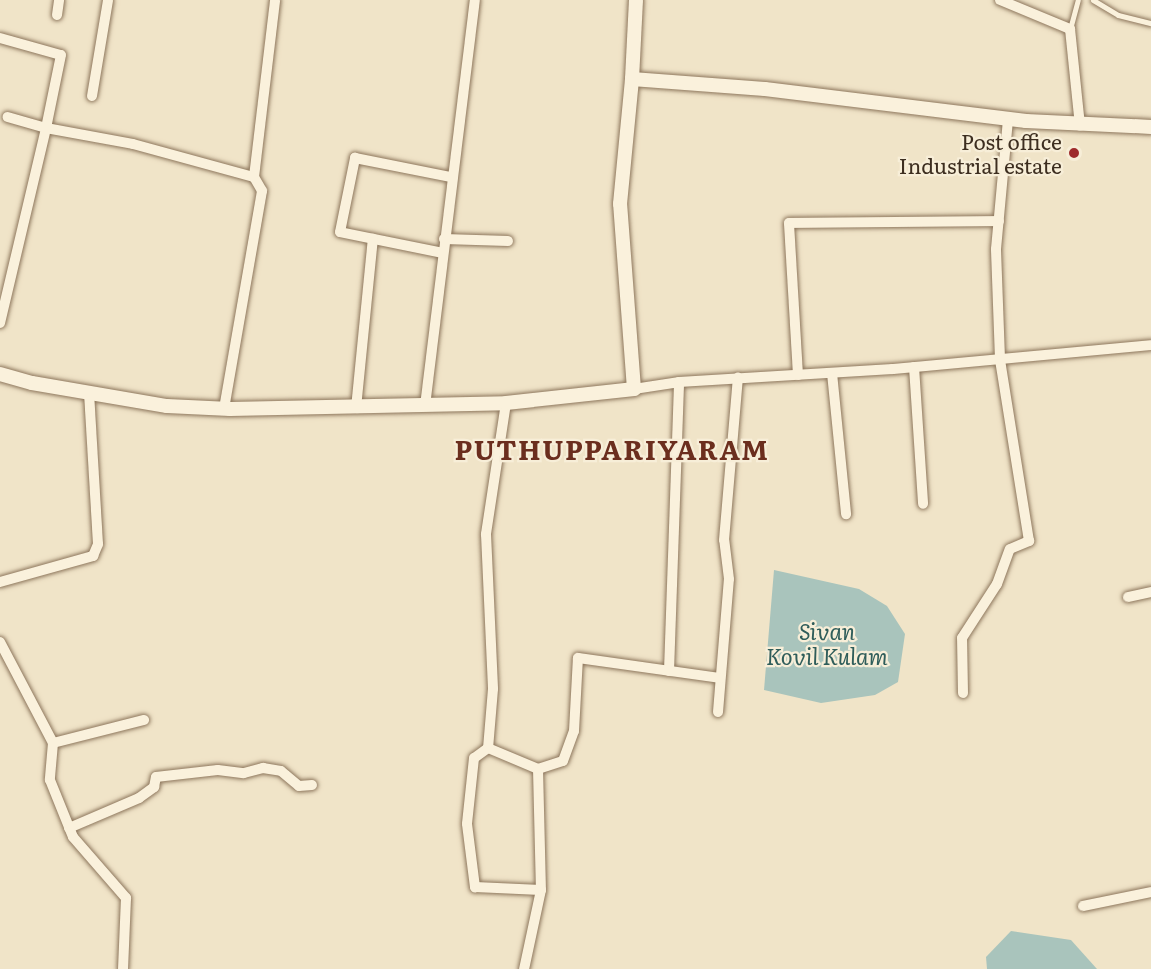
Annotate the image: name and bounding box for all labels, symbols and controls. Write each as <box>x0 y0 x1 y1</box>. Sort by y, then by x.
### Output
place label: Post office Industrial estate <box>899 128 1062 178</box>
marker: Post office Industrial estate <box>1067 146 1081 160</box>
district label: PUTHUPPARIYARAM <box>454 433 770 465</box>
water label: Sivan Kovil Kulam <box>766 617 888 668</box>

